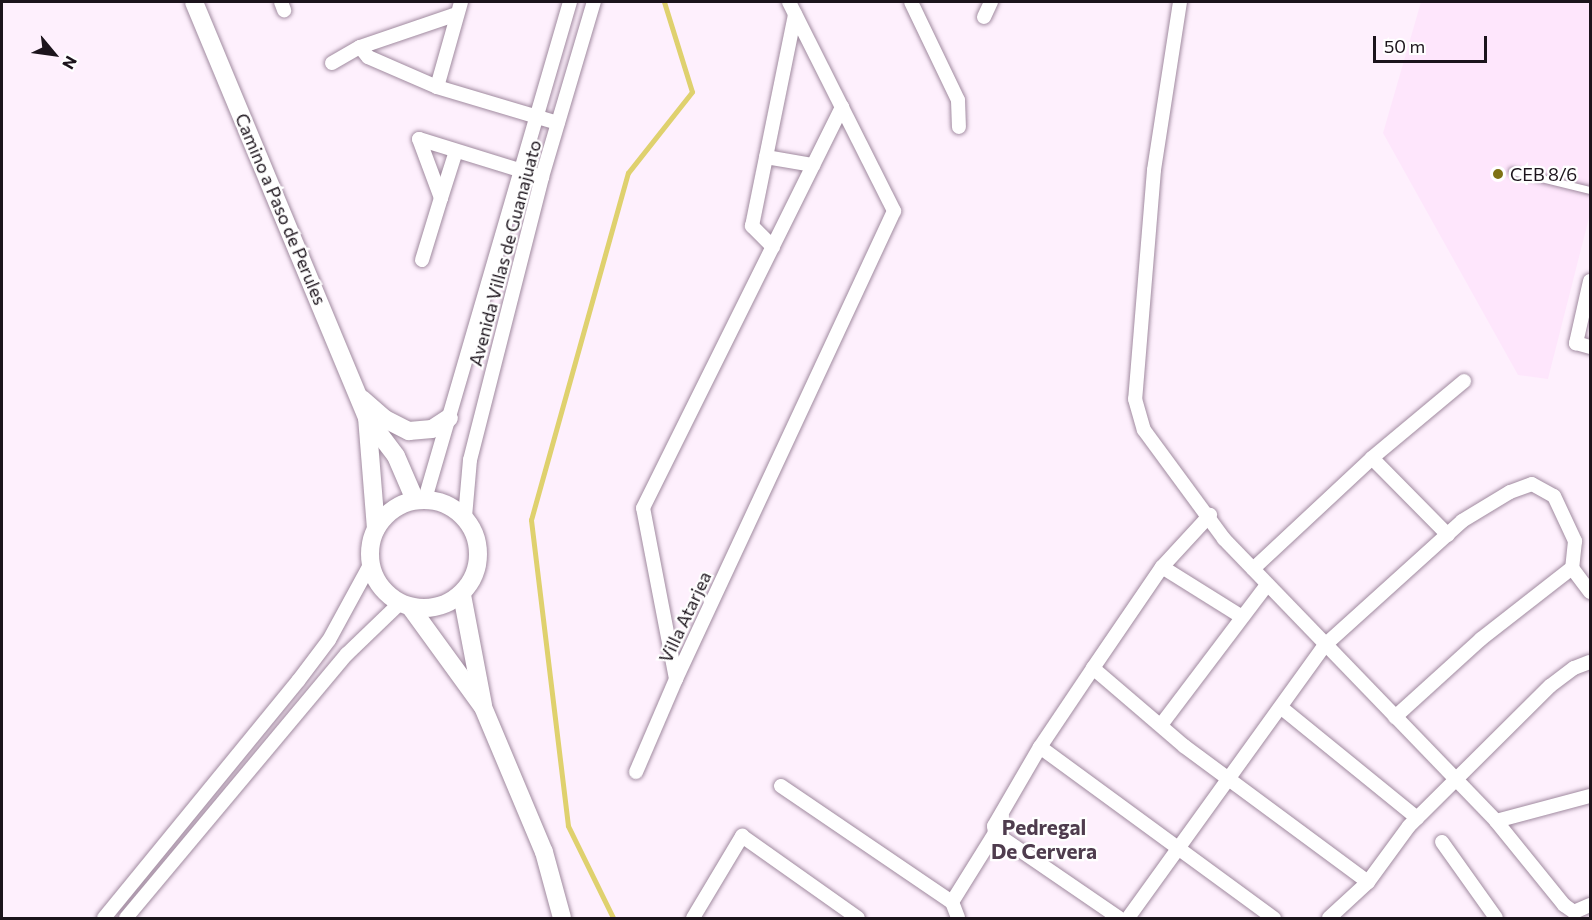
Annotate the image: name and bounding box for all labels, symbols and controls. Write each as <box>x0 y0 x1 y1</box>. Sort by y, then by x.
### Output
north arrow <box>24 24 84 84</box>
scale bar <box>1376 24 1490 62</box>
text: 50 m <box>1384 35 1425 57</box>
text: N <box>59 53 81 73</box>
street label: Camino a Paso de Perules <box>231 110 331 308</box>
street label: Avenida Villas de Guanajuato <box>464 138 546 368</box>
place label: CEB 8/6 <box>1510 163 1577 185</box>
marker: CEB 8/6 <box>1491 167 1505 181</box>
street label: Villa Atarjea <box>654 568 716 666</box>
district label: Pedregal De Cervera <box>991 814 1097 864</box>

